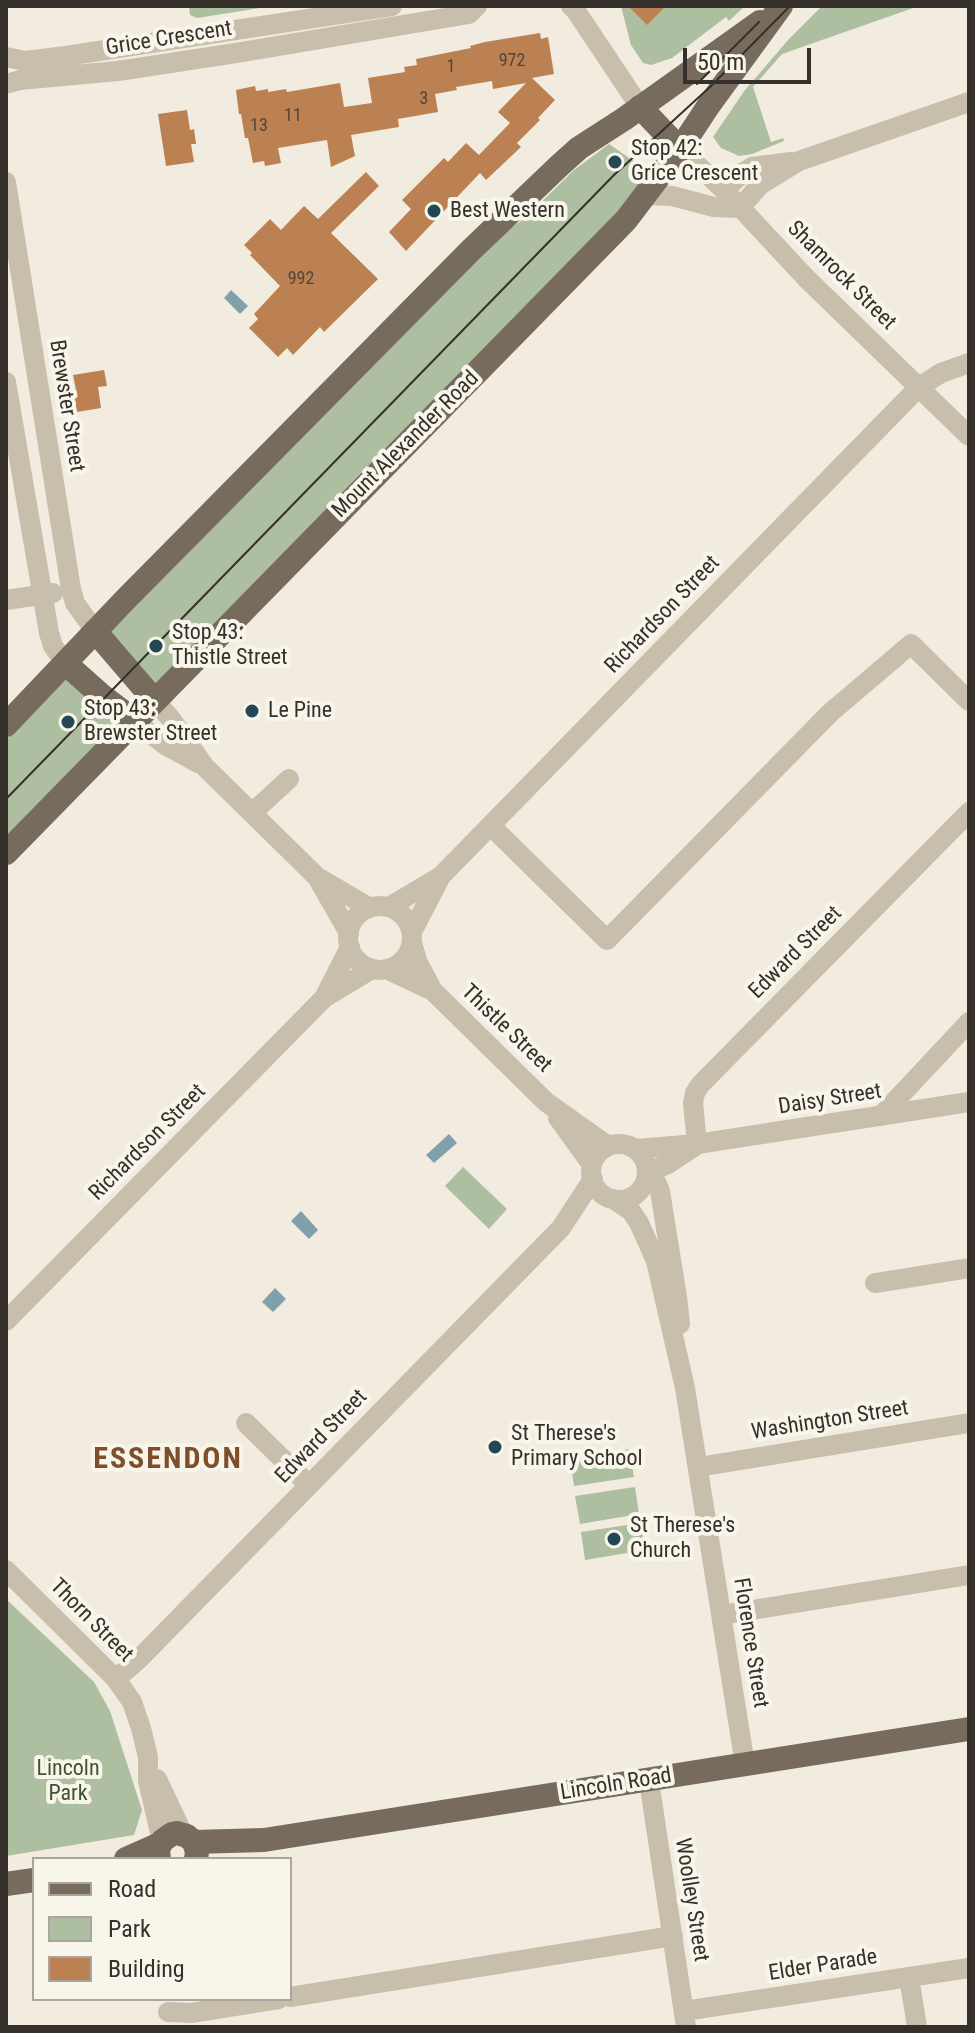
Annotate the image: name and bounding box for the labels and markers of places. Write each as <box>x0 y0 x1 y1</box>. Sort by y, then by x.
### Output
place label: Stop 42: Grice Crescent <box>631 136 758 188</box>
marker: Stop 42: Grice Crescent <box>606 153 624 171</box>
place label: Best Western <box>450 198 565 224</box>
marker: Best Western <box>425 202 443 220</box>
place label: Stop 43: Thistle Street <box>172 620 288 672</box>
marker: Stop 43: Thistle Street <box>147 637 165 655</box>
place label: Stop 43: Brewster Street <box>84 696 217 748</box>
place label: Le Pine <box>268 698 332 724</box>
marker: Le Pine <box>243 702 261 720</box>
marker: Stop 43: Brewster Street <box>59 713 77 731</box>
place label: St Therese's Primary School <box>511 1421 642 1472</box>
marker: St Therese's Primary School <box>486 1438 504 1456</box>
place label: St Therese's Church <box>630 1513 735 1564</box>
marker: St Therese's Church <box>605 1530 623 1548</box>

